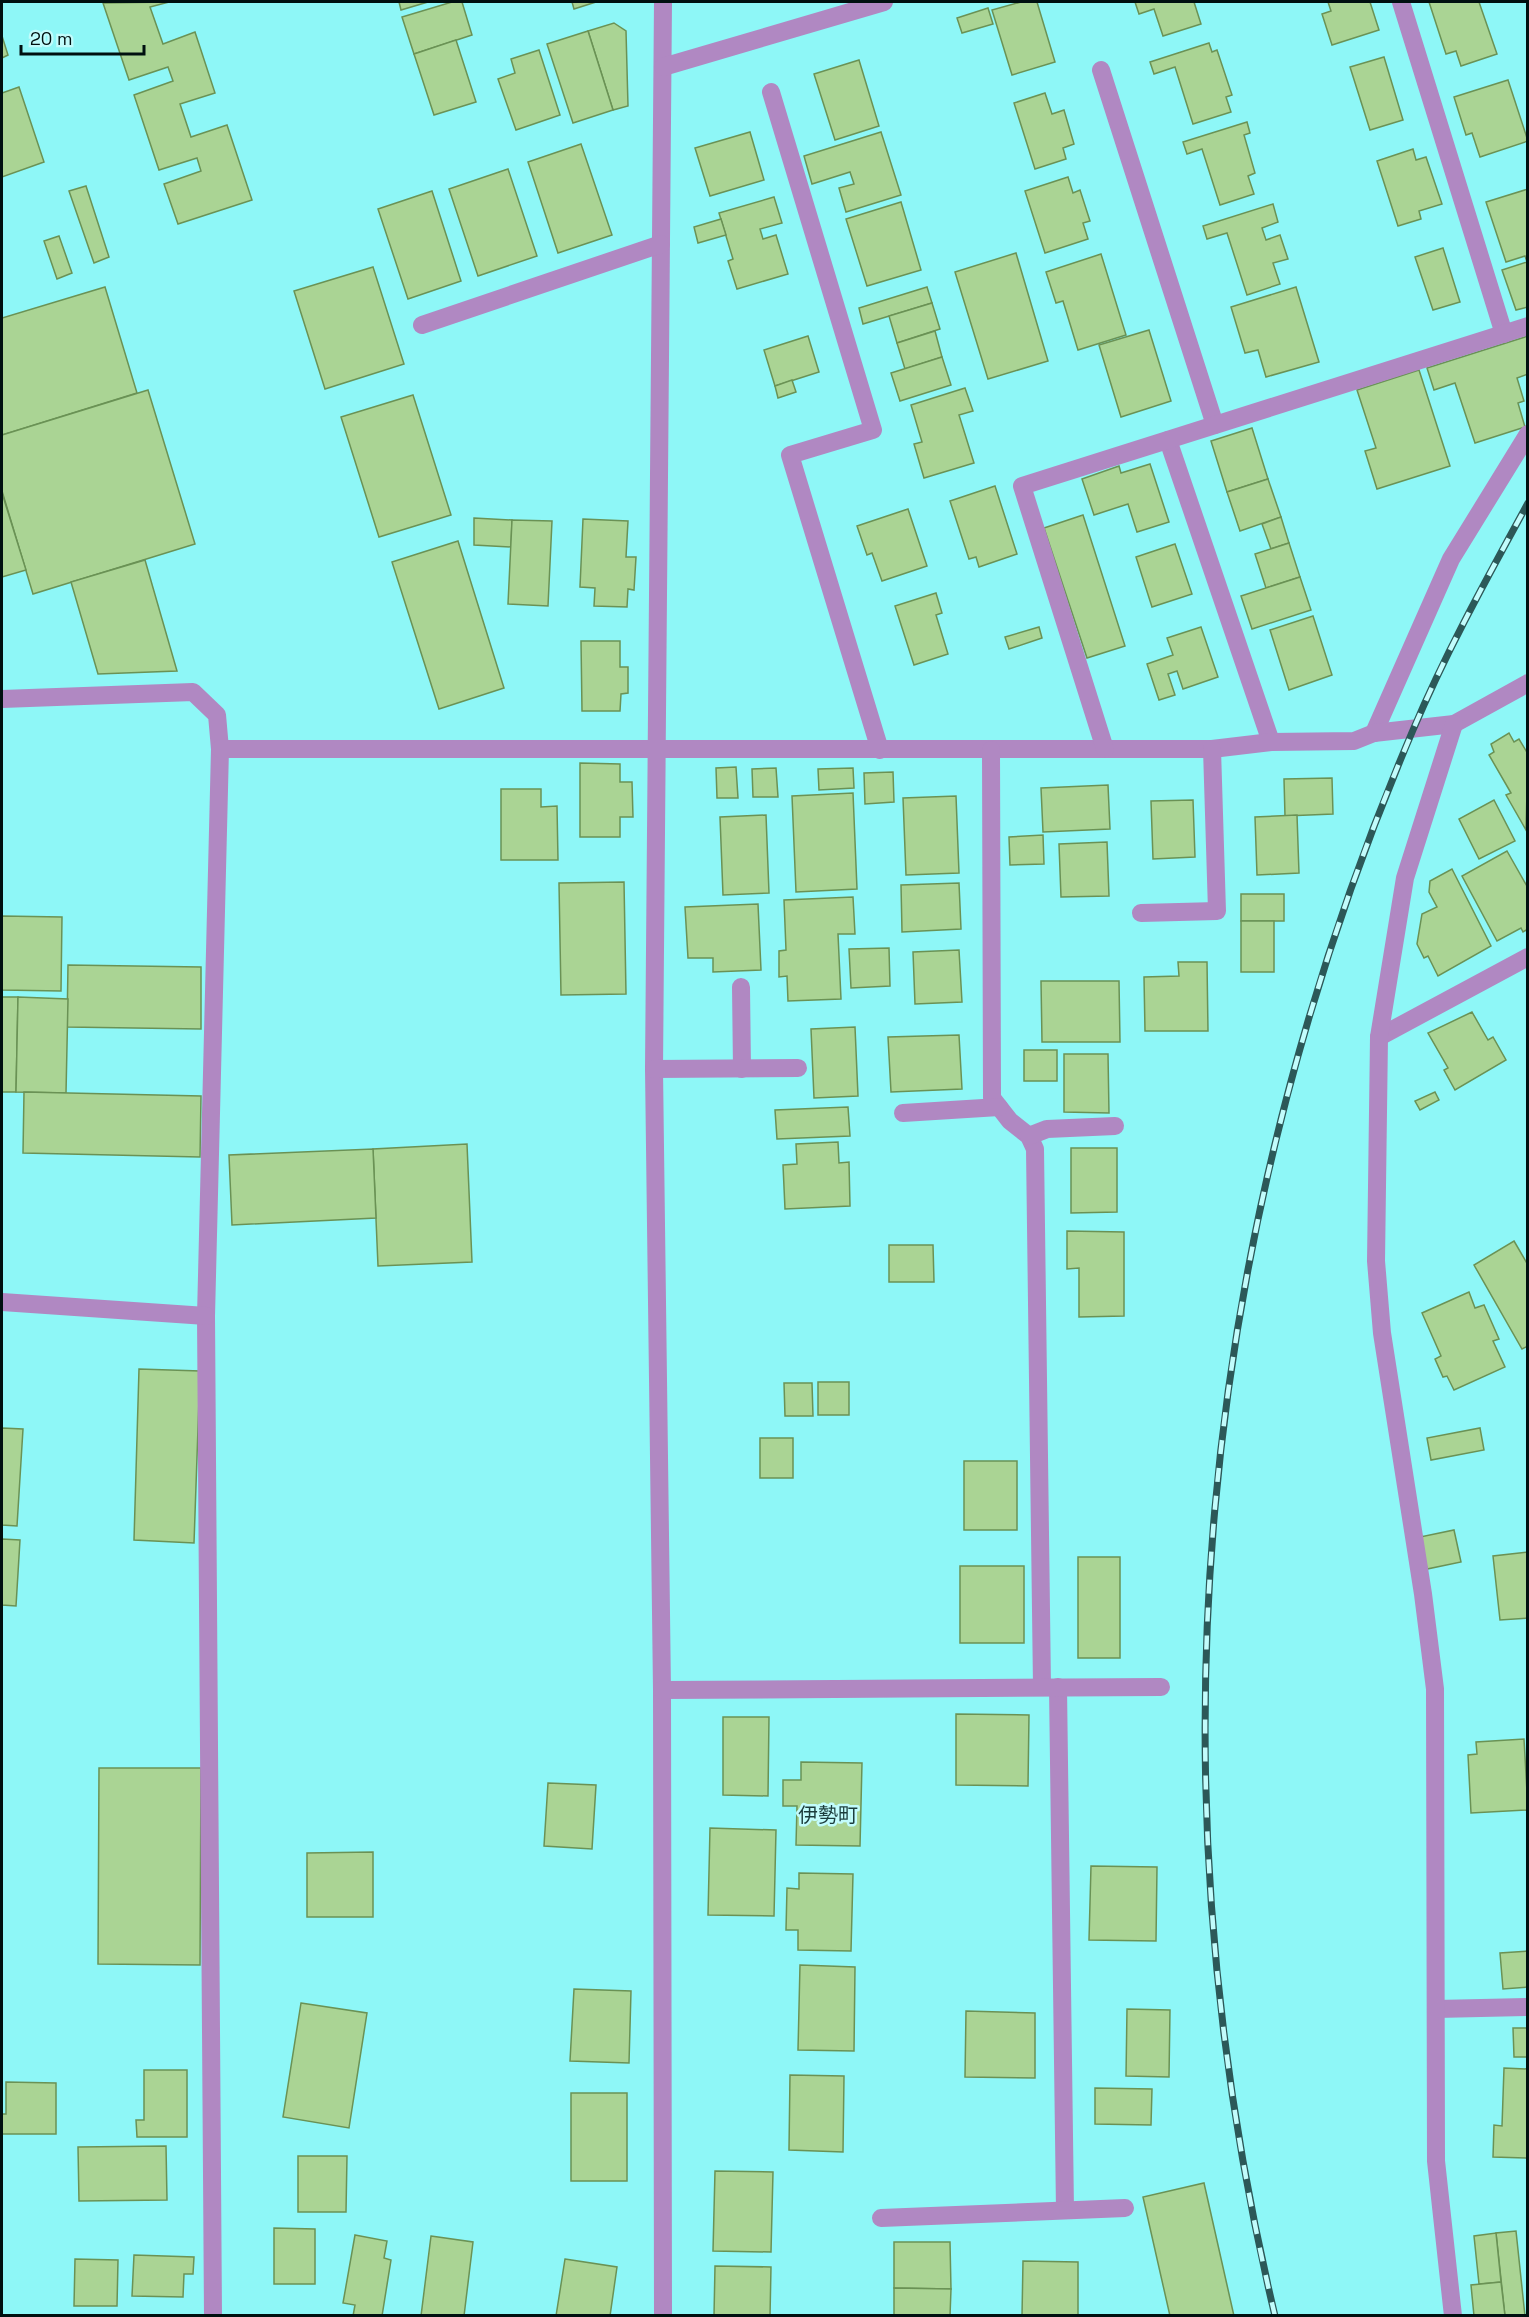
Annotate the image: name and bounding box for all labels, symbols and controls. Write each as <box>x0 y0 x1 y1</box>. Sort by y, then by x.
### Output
scale bar <box>21 18 144 56</box>
text: 20 m <box>30 27 73 50</box>
district label: 伊勢町 <box>798 1802 858 1828</box>

